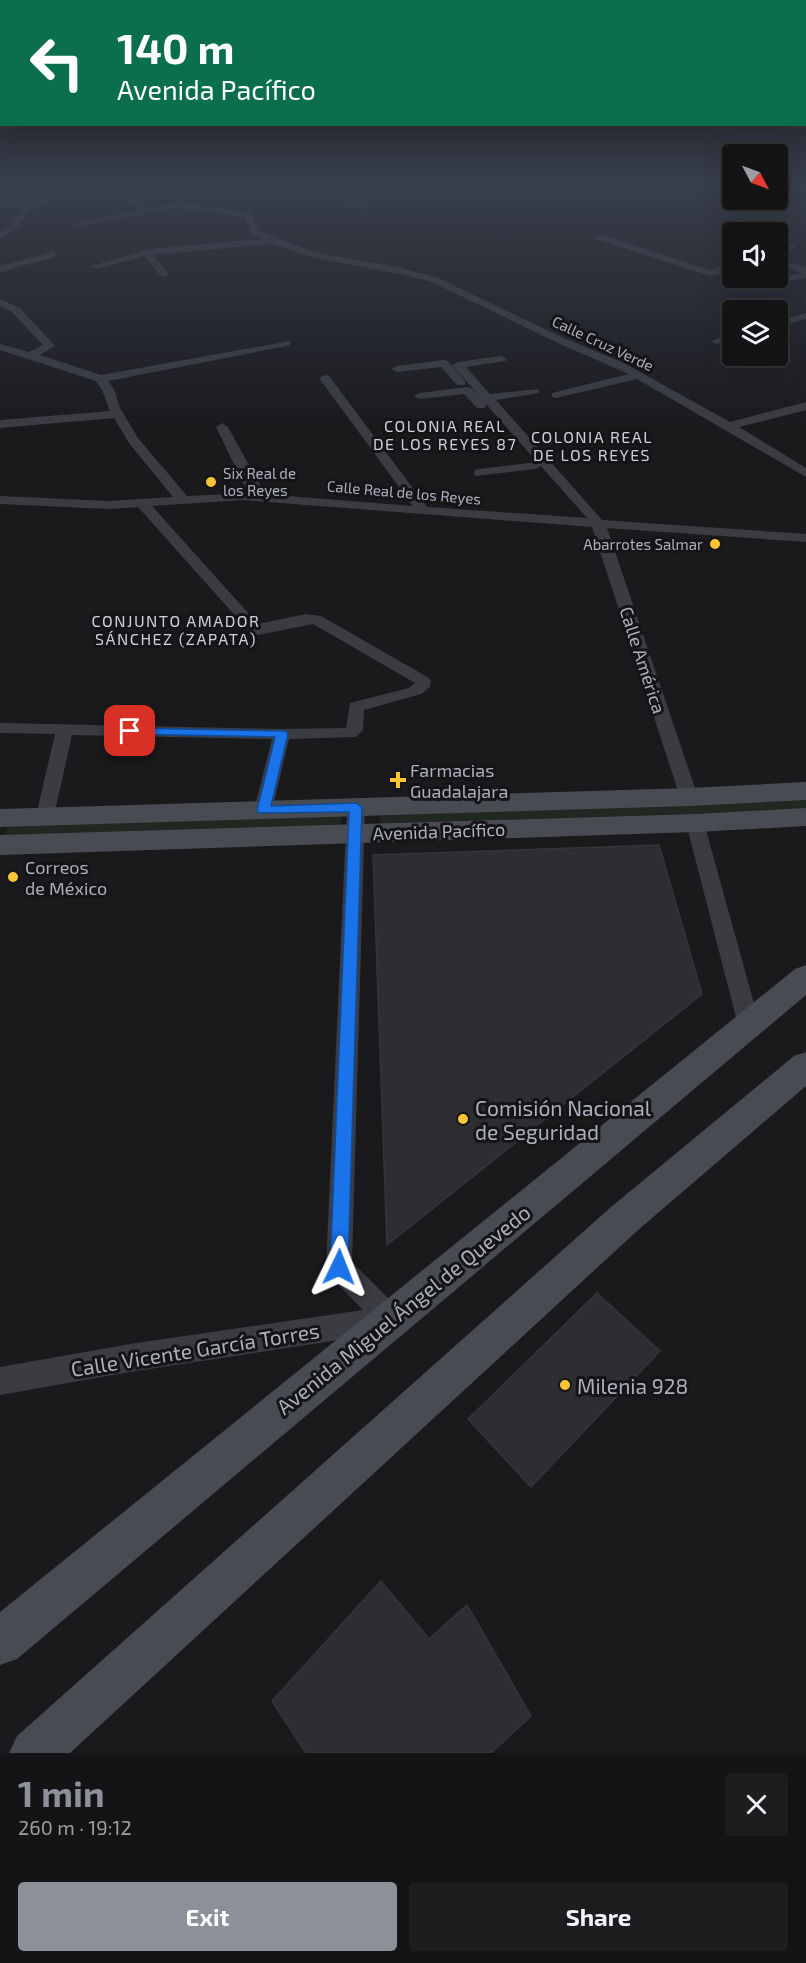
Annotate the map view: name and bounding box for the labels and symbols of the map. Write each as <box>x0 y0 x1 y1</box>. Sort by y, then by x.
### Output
north arrow <box>722 144 788 210</box>
street label: Calle Cruz Verde <box>549 312 657 374</box>
district label: COLONIA REAL DE LOS REYES 87 <box>373 416 517 453</box>
district label: COLONIA REAL DE LOS REYES <box>531 427 653 464</box>
place label: Six Real de los Reyes <box>223 464 296 499</box>
marker: Six Real de los Reyes <box>204 475 218 489</box>
street label: Calle Real de los Reyes <box>326 476 482 508</box>
place label: Abarrotes Salmar <box>583 535 703 553</box>
marker: Abarrotes Salmar <box>708 537 722 551</box>
street label: Calle América <box>615 604 671 716</box>
district label: CONJUNTO AMADOR SÁNCHEZ (ZAPATA) <box>92 611 260 648</box>
pin <box>104 705 155 756</box>
place label: Farmacias Guadalajara <box>410 759 508 802</box>
marker: Farmacias Guadalajara <box>391 773 405 787</box>
street label: Avenida Pacífico <box>372 818 506 844</box>
place label: Correos de México <box>25 856 107 899</box>
marker: Correos de México <box>6 870 20 884</box>
place label: Comisión Nacional de Seguridad <box>475 1095 652 1144</box>
marker: Comisión Nacional de Seguridad <box>456 1112 470 1126</box>
street label: Avenida Miguel Ángel de Quevedo <box>271 1199 535 1420</box>
position arrow <box>307 1235 371 1299</box>
street label: Calle Vicente García Torres <box>69 1317 321 1381</box>
place label: Milenia 928 <box>577 1373 688 1398</box>
marker: Milenia 928 <box>558 1378 572 1392</box>

